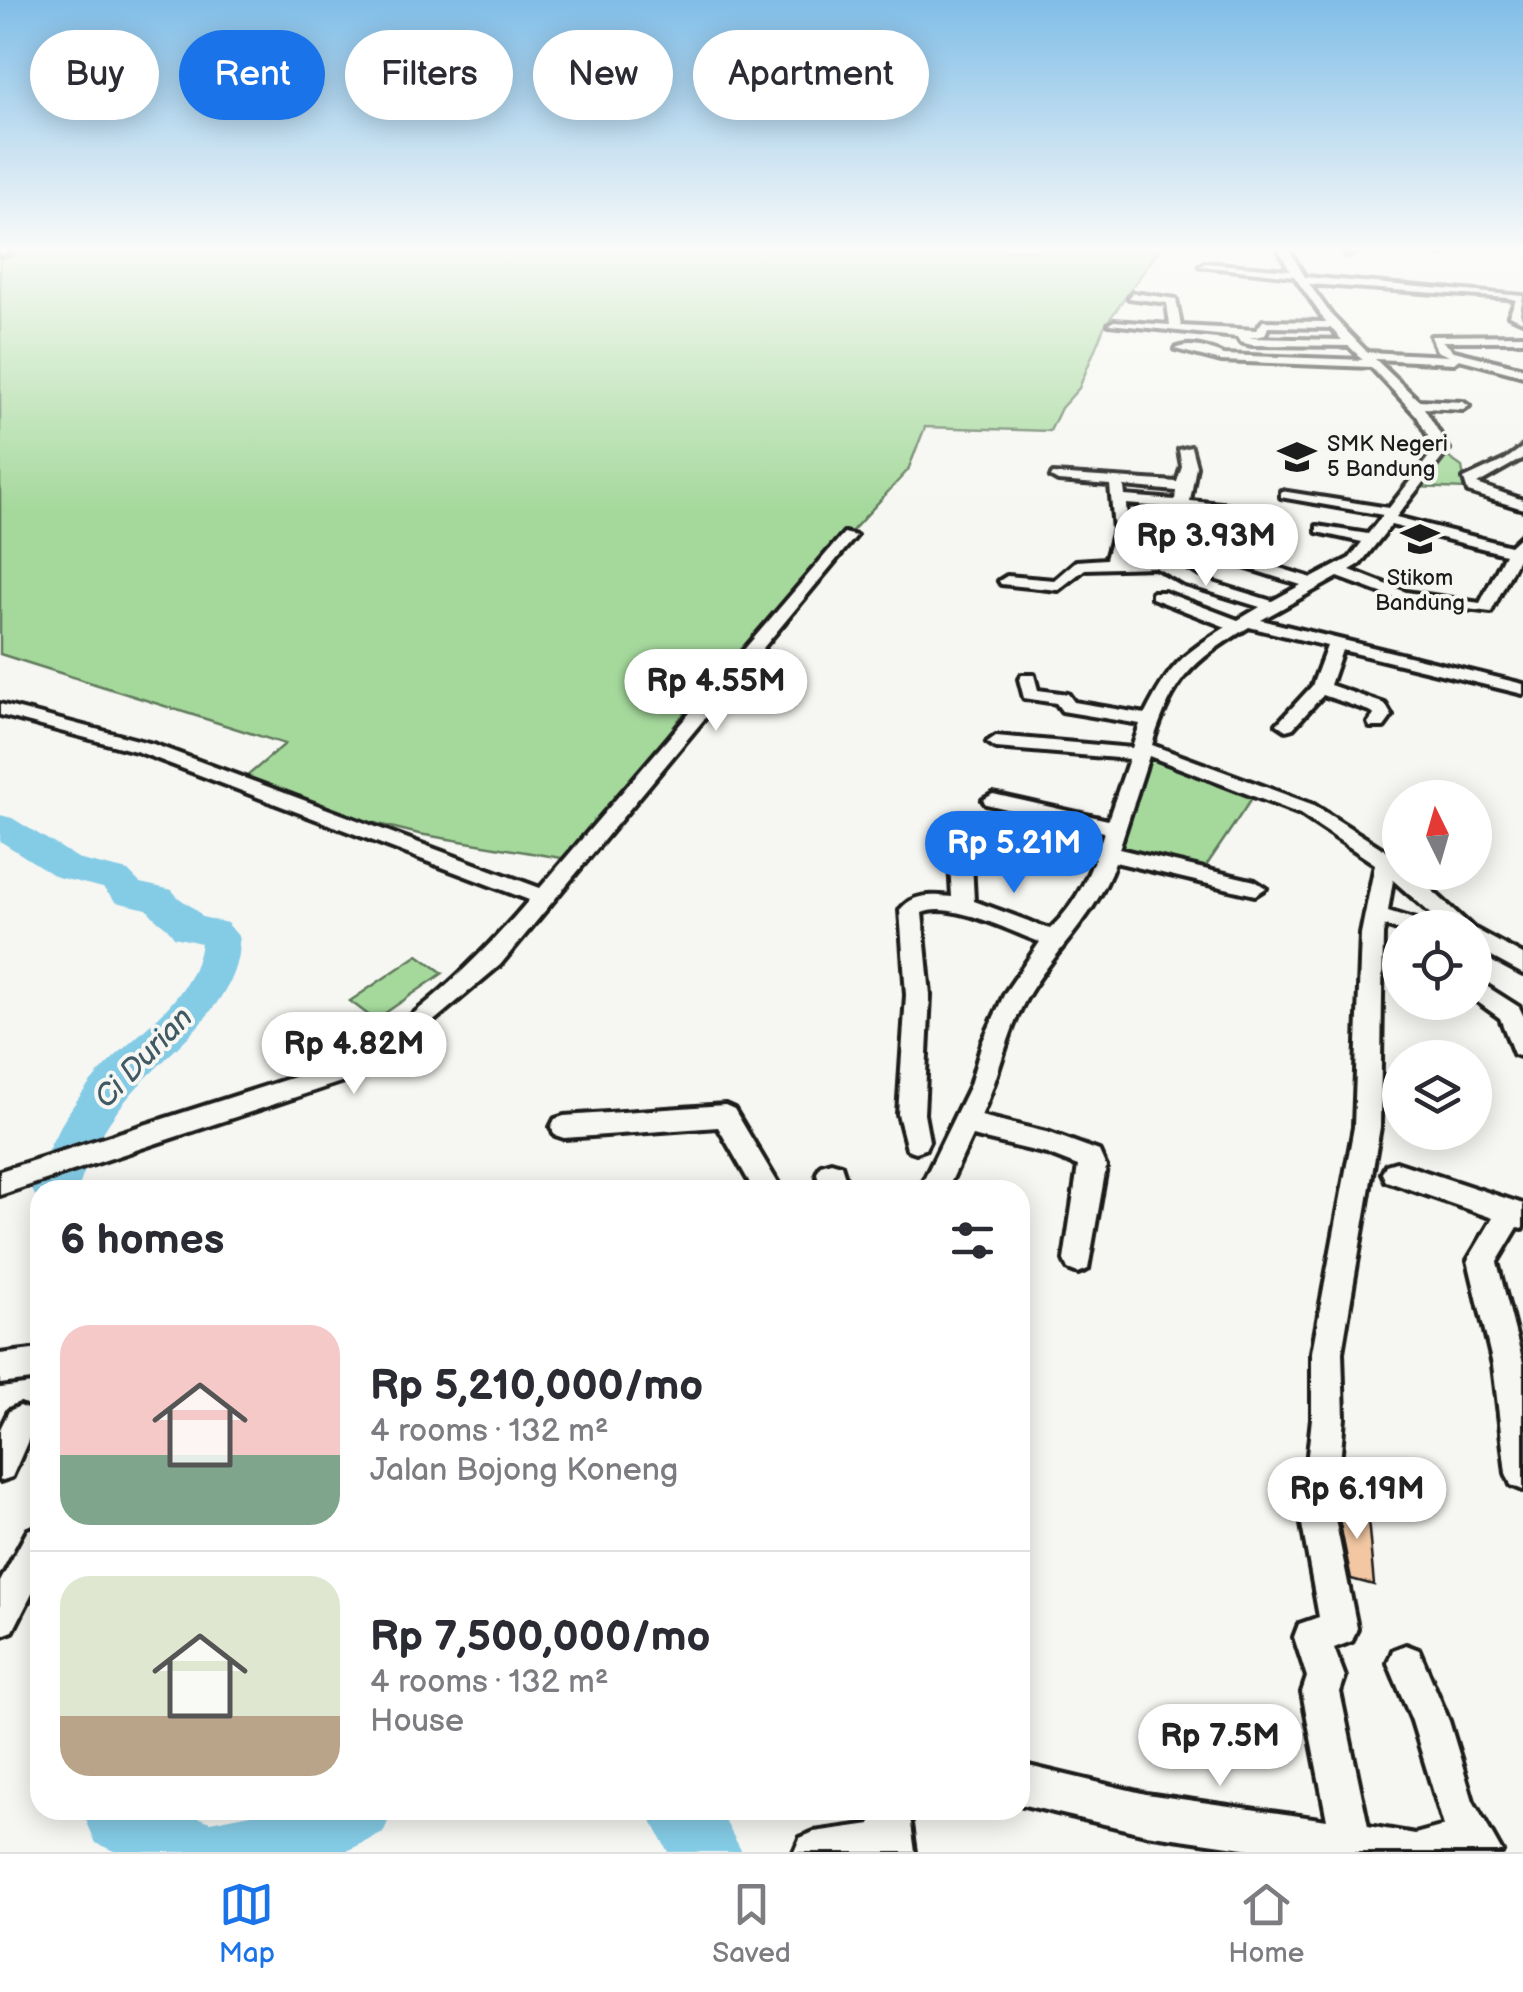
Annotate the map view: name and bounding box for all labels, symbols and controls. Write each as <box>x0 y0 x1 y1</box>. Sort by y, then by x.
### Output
chip: Buy <box>30 30 159 120</box>
chip: Rent <box>179 30 325 120</box>
chip: Filters <box>345 30 513 120</box>
chip: New <box>533 30 673 120</box>
chip: Apartment <box>693 30 929 120</box>
place label: SMK Negeri 5 Bandung <box>1327 431 1448 483</box>
school or university icon: SMK Negeri 5 Bandung <box>1276 436 1318 478</box>
pin: Rp 3.93M <box>1103 504 1309 589</box>
text: Rp 3.93M <box>1136 517 1276 556</box>
school or university icon: Stikom Bandung <box>1399 518 1441 560</box>
place label: Stikom Bandung <box>1375 565 1465 617</box>
pin: Rp 4.55M <box>613 649 819 734</box>
text: Rp 4.55M <box>646 662 786 701</box>
north arrow <box>1382 780 1492 890</box>
map controls <box>1382 780 1492 1150</box>
pin: Rp 5.21M <box>911 811 1117 896</box>
text: Rp 5.21M <box>947 824 1081 863</box>
button: locate <box>1382 910 1492 1020</box>
water label: Ci Durian <box>87 1000 201 1116</box>
pin: Rp 4.82M <box>251 1012 457 1097</box>
text: Rp 4.82M <box>284 1025 424 1064</box>
button: layers <box>1382 1040 1492 1150</box>
icon: filters <box>945 1213 1000 1268</box>
text: 6 homes <box>60 1215 224 1266</box>
text: Rp 5,210,000/mo <box>370 1361 703 1412</box>
icon: home <box>140 1365 260 1485</box>
text: 4 rooms · 132 m² <box>370 1412 608 1451</box>
text: Jalan Bojong Koneng <box>370 1451 678 1490</box>
pin: Rp 6.19M <box>1254 1457 1460 1542</box>
text: Rp 6.19M <box>1289 1470 1425 1509</box>
text: Rp 7,500,000/mo <box>370 1612 711 1663</box>
icon: home <box>140 1616 260 1736</box>
text: 4 rooms · 132 m² <box>370 1663 608 1702</box>
text: House <box>370 1702 464 1741</box>
pin: Rp 7.5M <box>1128 1704 1312 1789</box>
text: Rp 7.5M <box>1160 1717 1280 1756</box>
tab: Map <box>219 1877 275 1970</box>
tab: Saved <box>712 1877 791 1970</box>
tab: Home <box>1228 1877 1304 1970</box>

